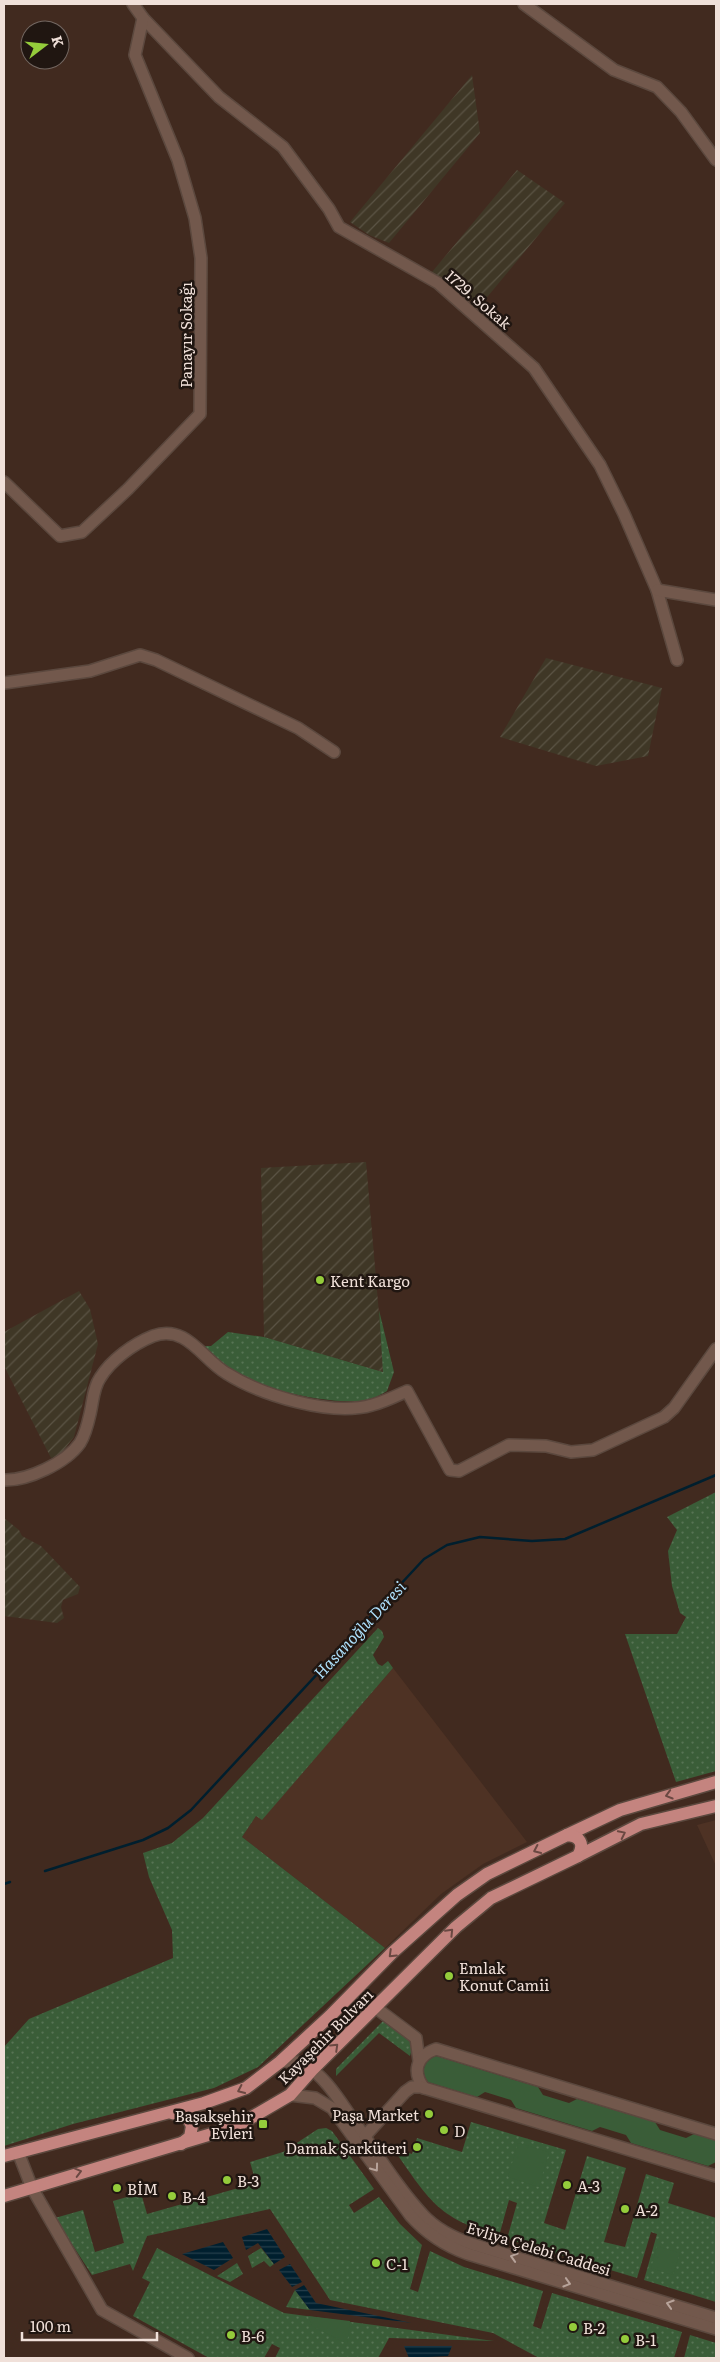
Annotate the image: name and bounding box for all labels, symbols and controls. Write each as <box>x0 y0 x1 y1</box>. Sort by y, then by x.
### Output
north arrow <box>20 20 70 70</box>
text: K <box>47 33 70 49</box>
street label: 1729. Sokak <box>441 264 518 335</box>
street label: Panayır Sokağı <box>174 282 197 388</box>
place label: Kent Kargo <box>330 1269 410 1292</box>
marker: Kent Kargo <box>314 1274 326 1286</box>
water label: Hasanoğlu Deresi <box>307 1575 411 1683</box>
one-way arrow <box>666 1789 674 1799</box>
one-way arrow <box>617 1830 626 1840</box>
one-way arrow <box>533 1843 542 1854</box>
one-way arrow <box>444 1929 453 1938</box>
one-way arrow <box>388 1948 397 1957</box>
place label: Emlak Konut Camii <box>459 1956 549 1996</box>
marker: Emlak Konut Camii <box>443 1970 455 1982</box>
street label: Kayaşehir Bulvarı <box>272 1983 378 2089</box>
one-way arrow <box>330 2044 339 2053</box>
one-way arrow <box>237 2083 246 2094</box>
place label: Paşa Market <box>332 2103 419 2126</box>
place label: Başakşehir Evleri <box>175 2104 253 2144</box>
marker: Paşa Market <box>423 2108 435 2120</box>
marker: Başakşehir Evleri <box>257 2118 269 2130</box>
place label: D <box>454 2119 465 2142</box>
marker: D <box>438 2124 450 2136</box>
place label: Damak Şarküteri <box>285 2136 407 2159</box>
marker: Damak Şarküteri <box>411 2141 423 2153</box>
one-way arrow <box>369 2162 378 2171</box>
one-way arrow <box>73 2168 81 2178</box>
place label: B-3 <box>237 2169 259 2192</box>
marker: B-3 <box>221 2174 233 2186</box>
place label: A-3 <box>577 2174 600 2197</box>
place label: BİM <box>127 2177 158 2200</box>
marker: A-3 <box>561 2179 573 2191</box>
marker: BİM <box>111 2182 123 2194</box>
place label: B-4 <box>182 2185 205 2208</box>
marker: B-4 <box>166 2190 178 2202</box>
place label: A-2 <box>635 2198 658 2221</box>
marker: A-2 <box>619 2203 631 2215</box>
street label: Evliya Çelebi Caddesi <box>464 2215 614 2281</box>
place label: C-1 <box>386 2252 408 2275</box>
one-way arrow <box>510 2252 519 2262</box>
marker: C-1 <box>370 2257 382 2269</box>
one-way arrow <box>562 2278 570 2288</box>
one-way arrow <box>666 2299 674 2309</box>
scale bar <box>22 2310 158 2342</box>
text: 100 m <box>30 2314 71 2337</box>
place label: B-2 <box>583 2316 606 2339</box>
marker: B-2 <box>567 2321 579 2333</box>
place label: B-6 <box>241 2324 264 2347</box>
place label: B-1 <box>635 2328 656 2351</box>
marker: B-6 <box>225 2329 237 2341</box>
marker: B-1 <box>619 2333 631 2345</box>

